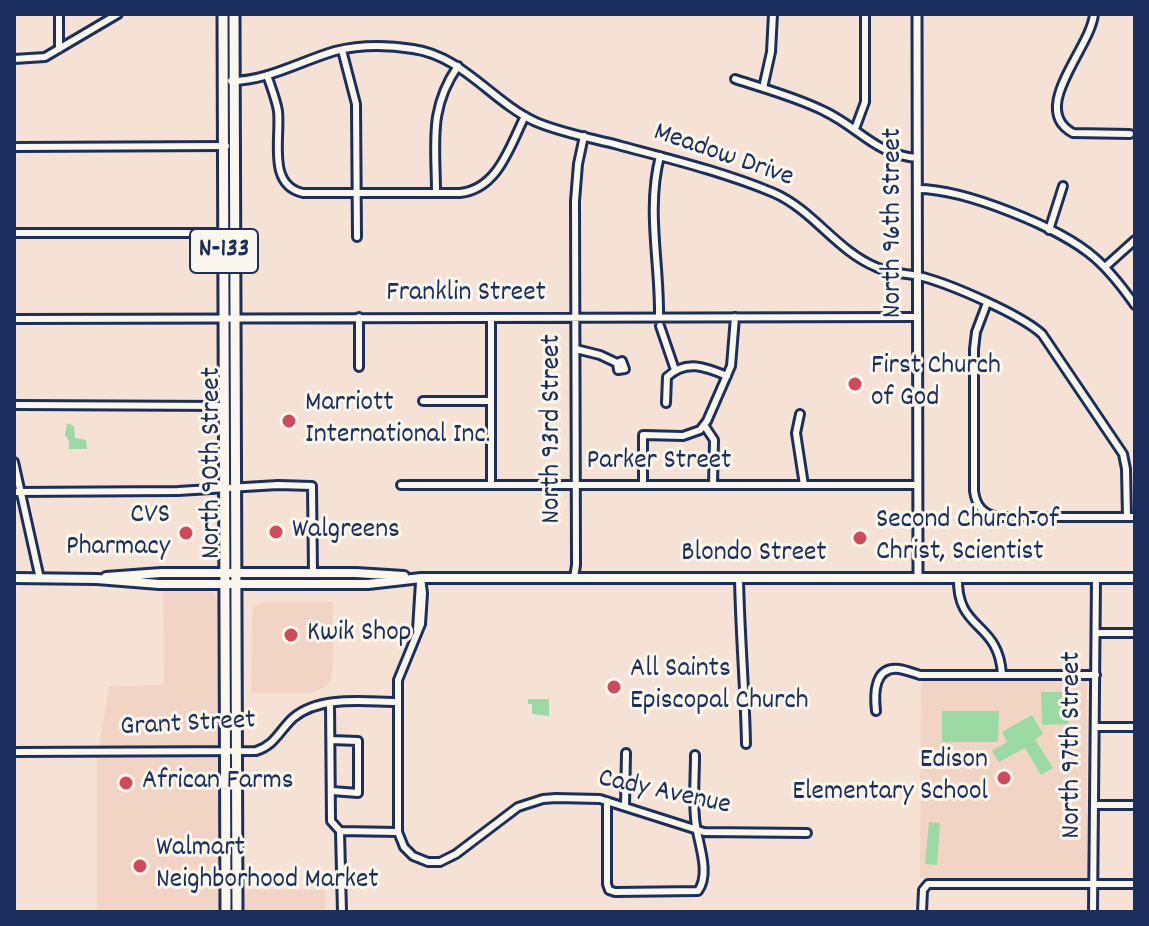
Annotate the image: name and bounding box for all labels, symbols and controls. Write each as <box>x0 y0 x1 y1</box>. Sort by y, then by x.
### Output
street label: Meadow Drive <box>649 117 797 197</box>
street label: North 96th Street <box>878 128 912 318</box>
road number: N-133 <box>190 229 258 273</box>
street label: Franklin Street <box>386 278 546 312</box>
street label: North 93rd Street <box>537 334 571 524</box>
place label: First Church of God <box>871 351 1001 417</box>
street label: North 90th Street <box>197 367 231 559</box>
marker: First Church of God <box>846 375 864 393</box>
place label: Marriott International Inc. <box>305 388 490 454</box>
marker: Marriott International Inc. <box>280 412 298 430</box>
street label: Parker Street <box>587 446 731 480</box>
place label: CVS Pharmacy <box>66 500 170 566</box>
place label: Second Church of Christ, Scientist <box>876 505 1059 571</box>
place label: Walgreens <box>292 515 400 549</box>
marker: Walgreens <box>267 523 285 541</box>
marker: CVS Pharmacy <box>177 524 195 542</box>
marker: Second Church of Christ, Scientist <box>851 529 869 547</box>
street label: Blondo Street <box>681 538 827 572</box>
place label: Kwik Shop <box>307 618 412 652</box>
marker: Kwik Shop <box>282 626 300 644</box>
street label: North 97th Street <box>1057 651 1091 839</box>
place label: All Saints Episcopal Church <box>630 654 809 720</box>
marker: All Saints Episcopal Church <box>605 678 623 696</box>
street label: Grant Street <box>120 706 256 746</box>
place label: Edison Elementary School <box>792 745 988 811</box>
street label: Cady Avenue <box>595 764 733 824</box>
place label: African Farms <box>142 766 293 800</box>
marker: Edison Elementary School <box>995 769 1013 787</box>
marker: African Farms <box>117 774 135 792</box>
place label: Walmart Neighborhood Market <box>156 833 379 899</box>
marker: Walmart Neighborhood Market <box>131 857 149 875</box>

